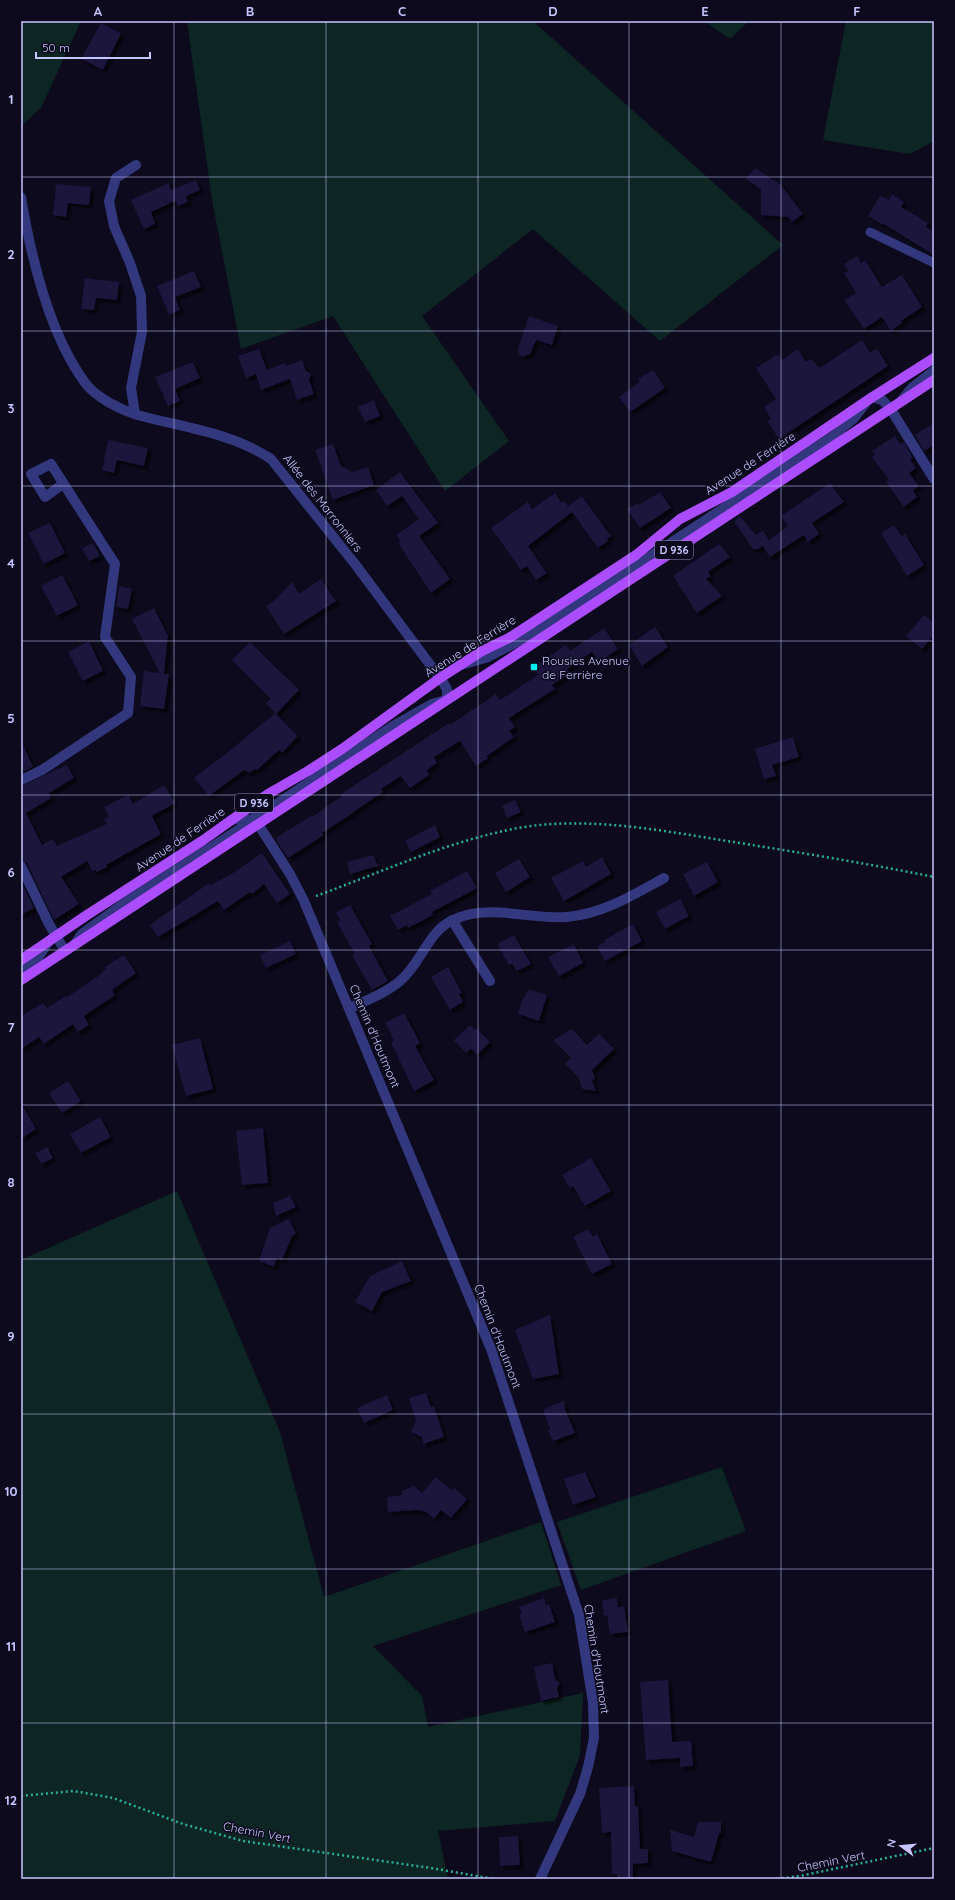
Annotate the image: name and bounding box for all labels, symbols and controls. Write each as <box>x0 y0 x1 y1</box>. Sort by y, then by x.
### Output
text: A <box>94 3 103 19</box>
text: B <box>246 3 254 19</box>
text: C <box>398 3 406 19</box>
text: D <box>548 3 558 19</box>
text: E <box>701 3 709 19</box>
text: F <box>853 3 861 19</box>
scale bar <box>36 34 150 60</box>
text: 50 m <box>42 40 70 55</box>
text: 1 <box>8 91 14 107</box>
text: 2 <box>7 246 15 262</box>
text: 3 <box>8 400 15 416</box>
street label: Avenue de Ferrière <box>702 428 798 498</box>
street label: Allée des Marronniers <box>280 451 366 555</box>
road number: D 936 <box>655 541 693 559</box>
text: 4 <box>7 555 15 571</box>
street label: Avenue de Ferrière <box>422 612 519 680</box>
place label: Rousies Avenue de Ferrière <box>542 653 629 682</box>
marker: Rousies Avenue de Ferrière <box>529 662 539 672</box>
text: 5 <box>7 710 15 726</box>
road number: D 936 <box>235 794 273 812</box>
street label: Avenue de Ferrière <box>132 803 228 875</box>
text: 6 <box>7 864 15 880</box>
street label: Chemin d'Hautmont <box>346 982 404 1090</box>
text: 7 <box>7 1019 15 1035</box>
text: 8 <box>7 1174 15 1190</box>
street label: Chemin d'Hautmont <box>471 1282 525 1390</box>
text: 9 <box>7 1328 15 1344</box>
text: 10 <box>4 1483 18 1499</box>
street label: Chemin d'Hautmont <box>581 1603 613 1715</box>
text: 11 <box>6 1638 16 1654</box>
text: 12 <box>5 1792 17 1808</box>
street label: Chemin Vert <box>222 1818 292 1846</box>
north arrow <box>881 1826 921 1866</box>
text: N <box>884 1837 899 1849</box>
street label: Chemin Vert <box>796 1847 866 1875</box>

